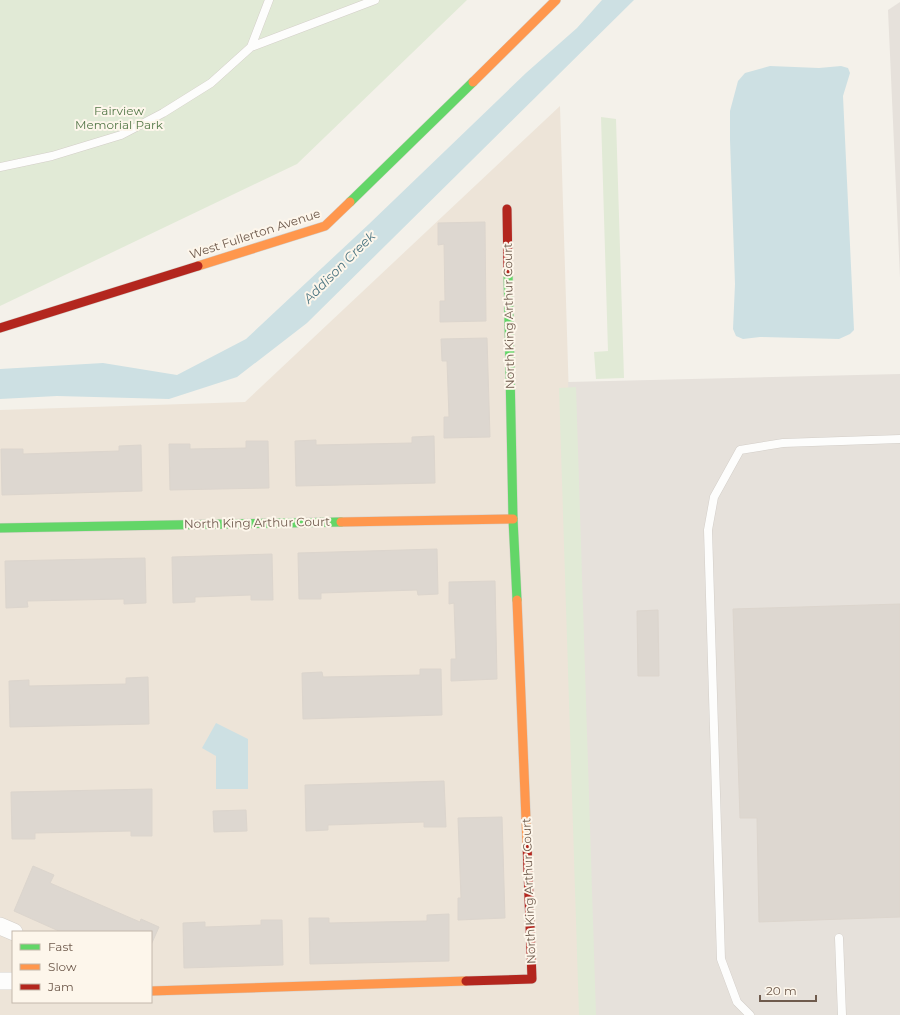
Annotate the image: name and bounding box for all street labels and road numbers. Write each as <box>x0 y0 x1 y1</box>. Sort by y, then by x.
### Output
street label: West Fullerton Avenue <box>188 205 322 262</box>
street label: North King Arthur Court <box>500 243 517 389</box>
street label: North King Arthur Court <box>184 514 330 531</box>
street label: North King Arthur Court <box>518 818 539 964</box>

